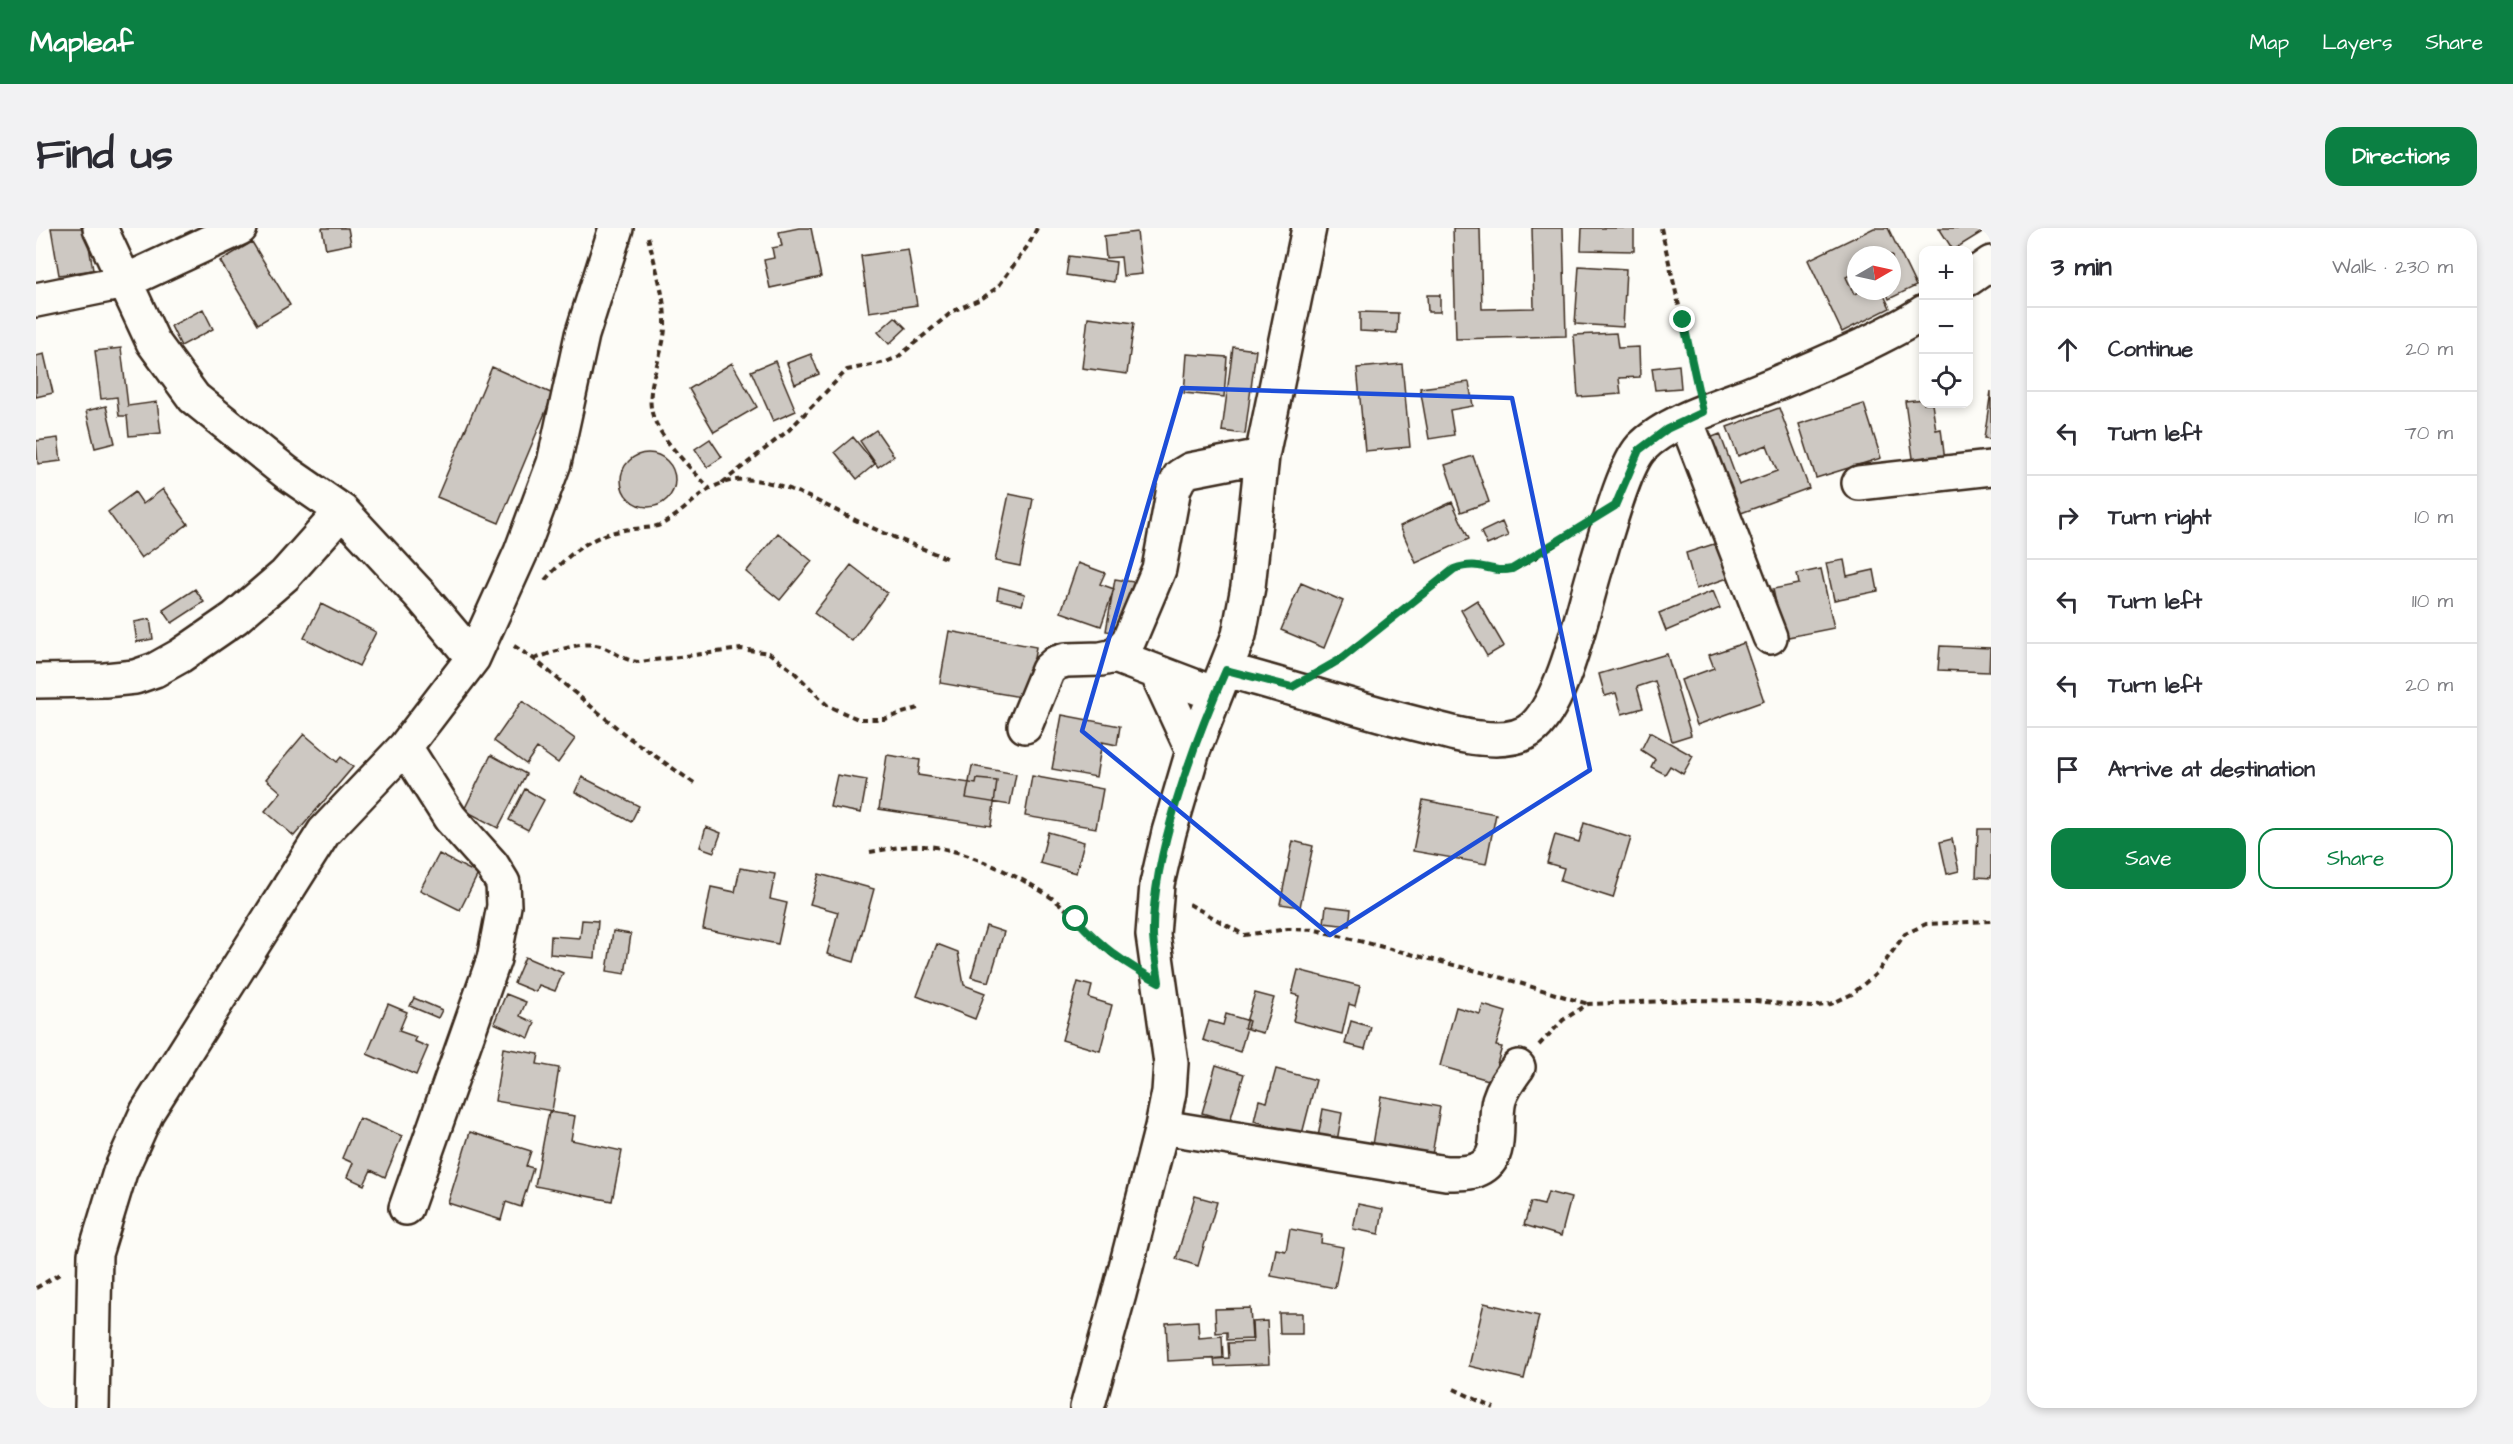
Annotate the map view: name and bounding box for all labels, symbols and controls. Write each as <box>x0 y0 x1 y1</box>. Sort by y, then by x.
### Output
text: Mapleaf <box>30 23 133 62</box>
text: Map <box>2249 28 2289 57</box>
text: Layers <box>2322 28 2392 57</box>
text: Share <box>2425 28 2483 57</box>
text: Find us <box>36 127 173 185</box>
button: Directions <box>2325 127 2477 186</box>
north arrow <box>1847 246 1901 300</box>
map controls <box>1919 246 1973 408</box>
button: + <box>1919 246 1973 300</box>
text: 3 min <box>2051 249 2112 285</box>
text: Walk · 230 m <box>2332 253 2453 281</box>
button: − <box>1919 300 1973 354</box>
route end <box>1669 306 1695 332</box>
icon: ahead <box>2051 333 2084 366</box>
text: Continue <box>2108 334 2193 365</box>
text: 20 m <box>2405 335 2453 363</box>
button: locate <box>1919 354 1973 408</box>
icon: left <box>2051 417 2084 450</box>
text: Turn left <box>2108 418 2202 449</box>
text: 70 m <box>2405 419 2453 447</box>
icon: right <box>2051 501 2084 534</box>
text: Turn right <box>2108 502 2211 533</box>
text: 10 m <box>2414 503 2453 531</box>
icon: left <box>2051 585 2084 618</box>
text: Turn left <box>2108 586 2202 617</box>
text: 110 m <box>2412 587 2453 615</box>
icon: left <box>2051 669 2084 702</box>
text: Turn left <box>2108 670 2202 701</box>
text: 20 m <box>2405 671 2453 699</box>
icon: arrive <box>2051 753 2084 786</box>
text: Arrive at destination <box>2108 754 2315 785</box>
button: Save <box>2051 828 2246 889</box>
button: Share <box>2258 828 2453 889</box>
route start <box>1062 905 1088 931</box>

